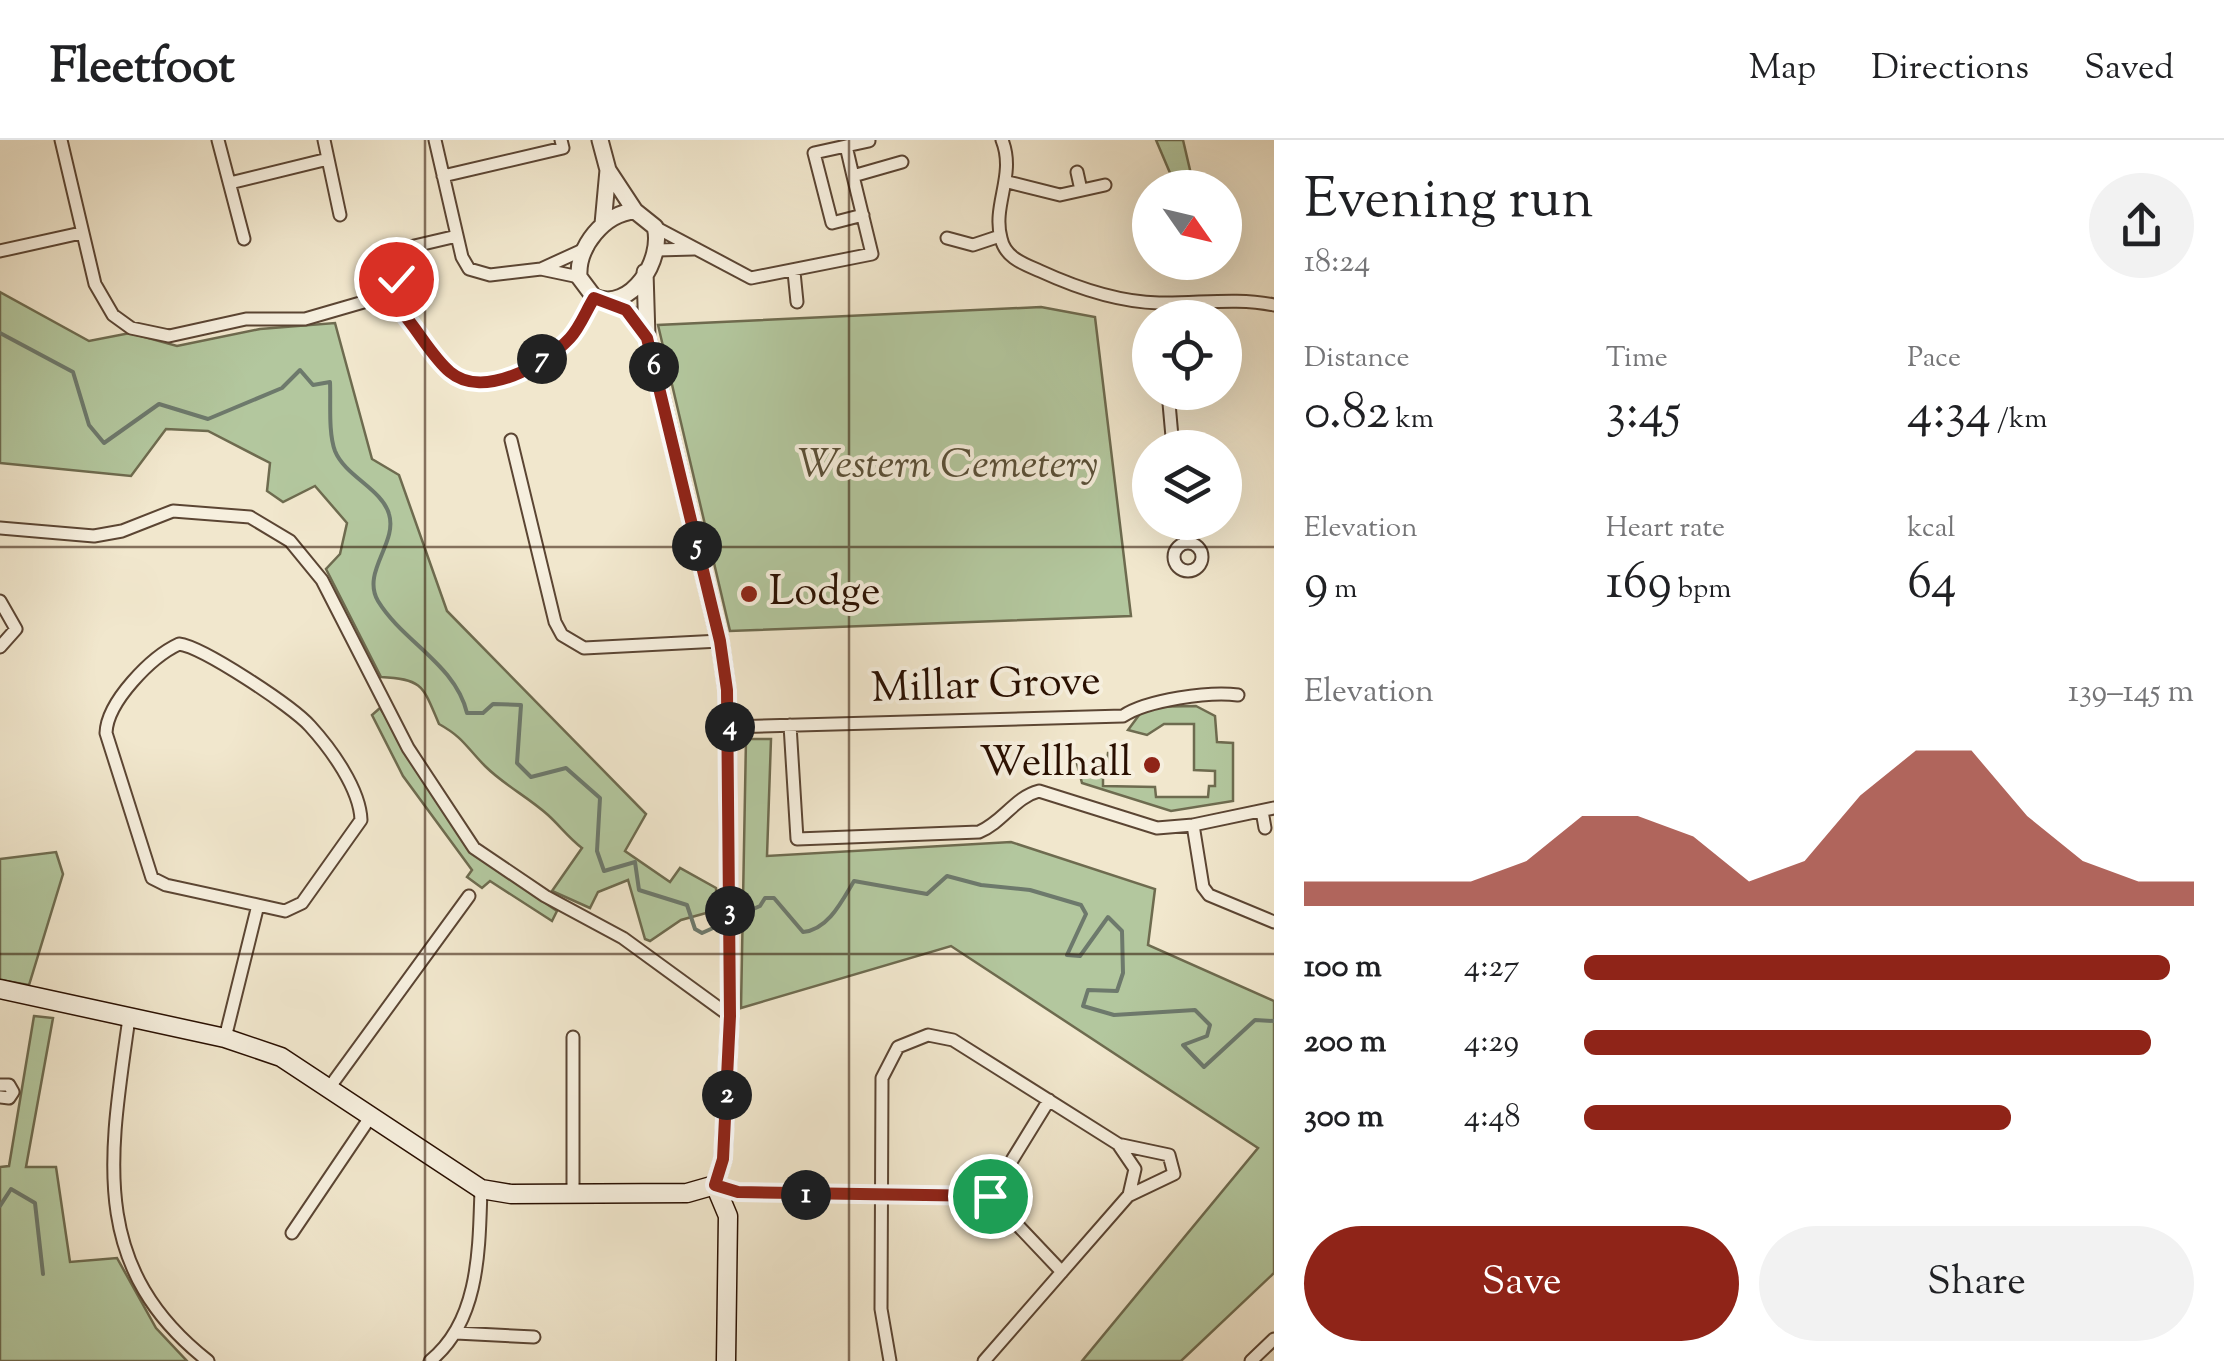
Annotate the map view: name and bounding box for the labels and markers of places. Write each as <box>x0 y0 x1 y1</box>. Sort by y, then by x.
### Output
pin <box>354 237 439 322</box>
pin: 7 <box>517 334 567 384</box>
pin: 6 <box>629 342 679 392</box>
pin: 5 <box>672 521 722 571</box>
place label: Lodge <box>769 564 880 624</box>
marker: Lodge <box>738 583 760 605</box>
pin: 4 <box>705 702 755 752</box>
place label: Wellhall <box>979 735 1132 795</box>
marker: Wellhall <box>1141 754 1163 776</box>
pin: 3 <box>705 886 755 936</box>
pin: 2 <box>702 1070 752 1120</box>
pin <box>948 1154 1033 1239</box>
pin: 1 <box>781 1170 831 1220</box>

